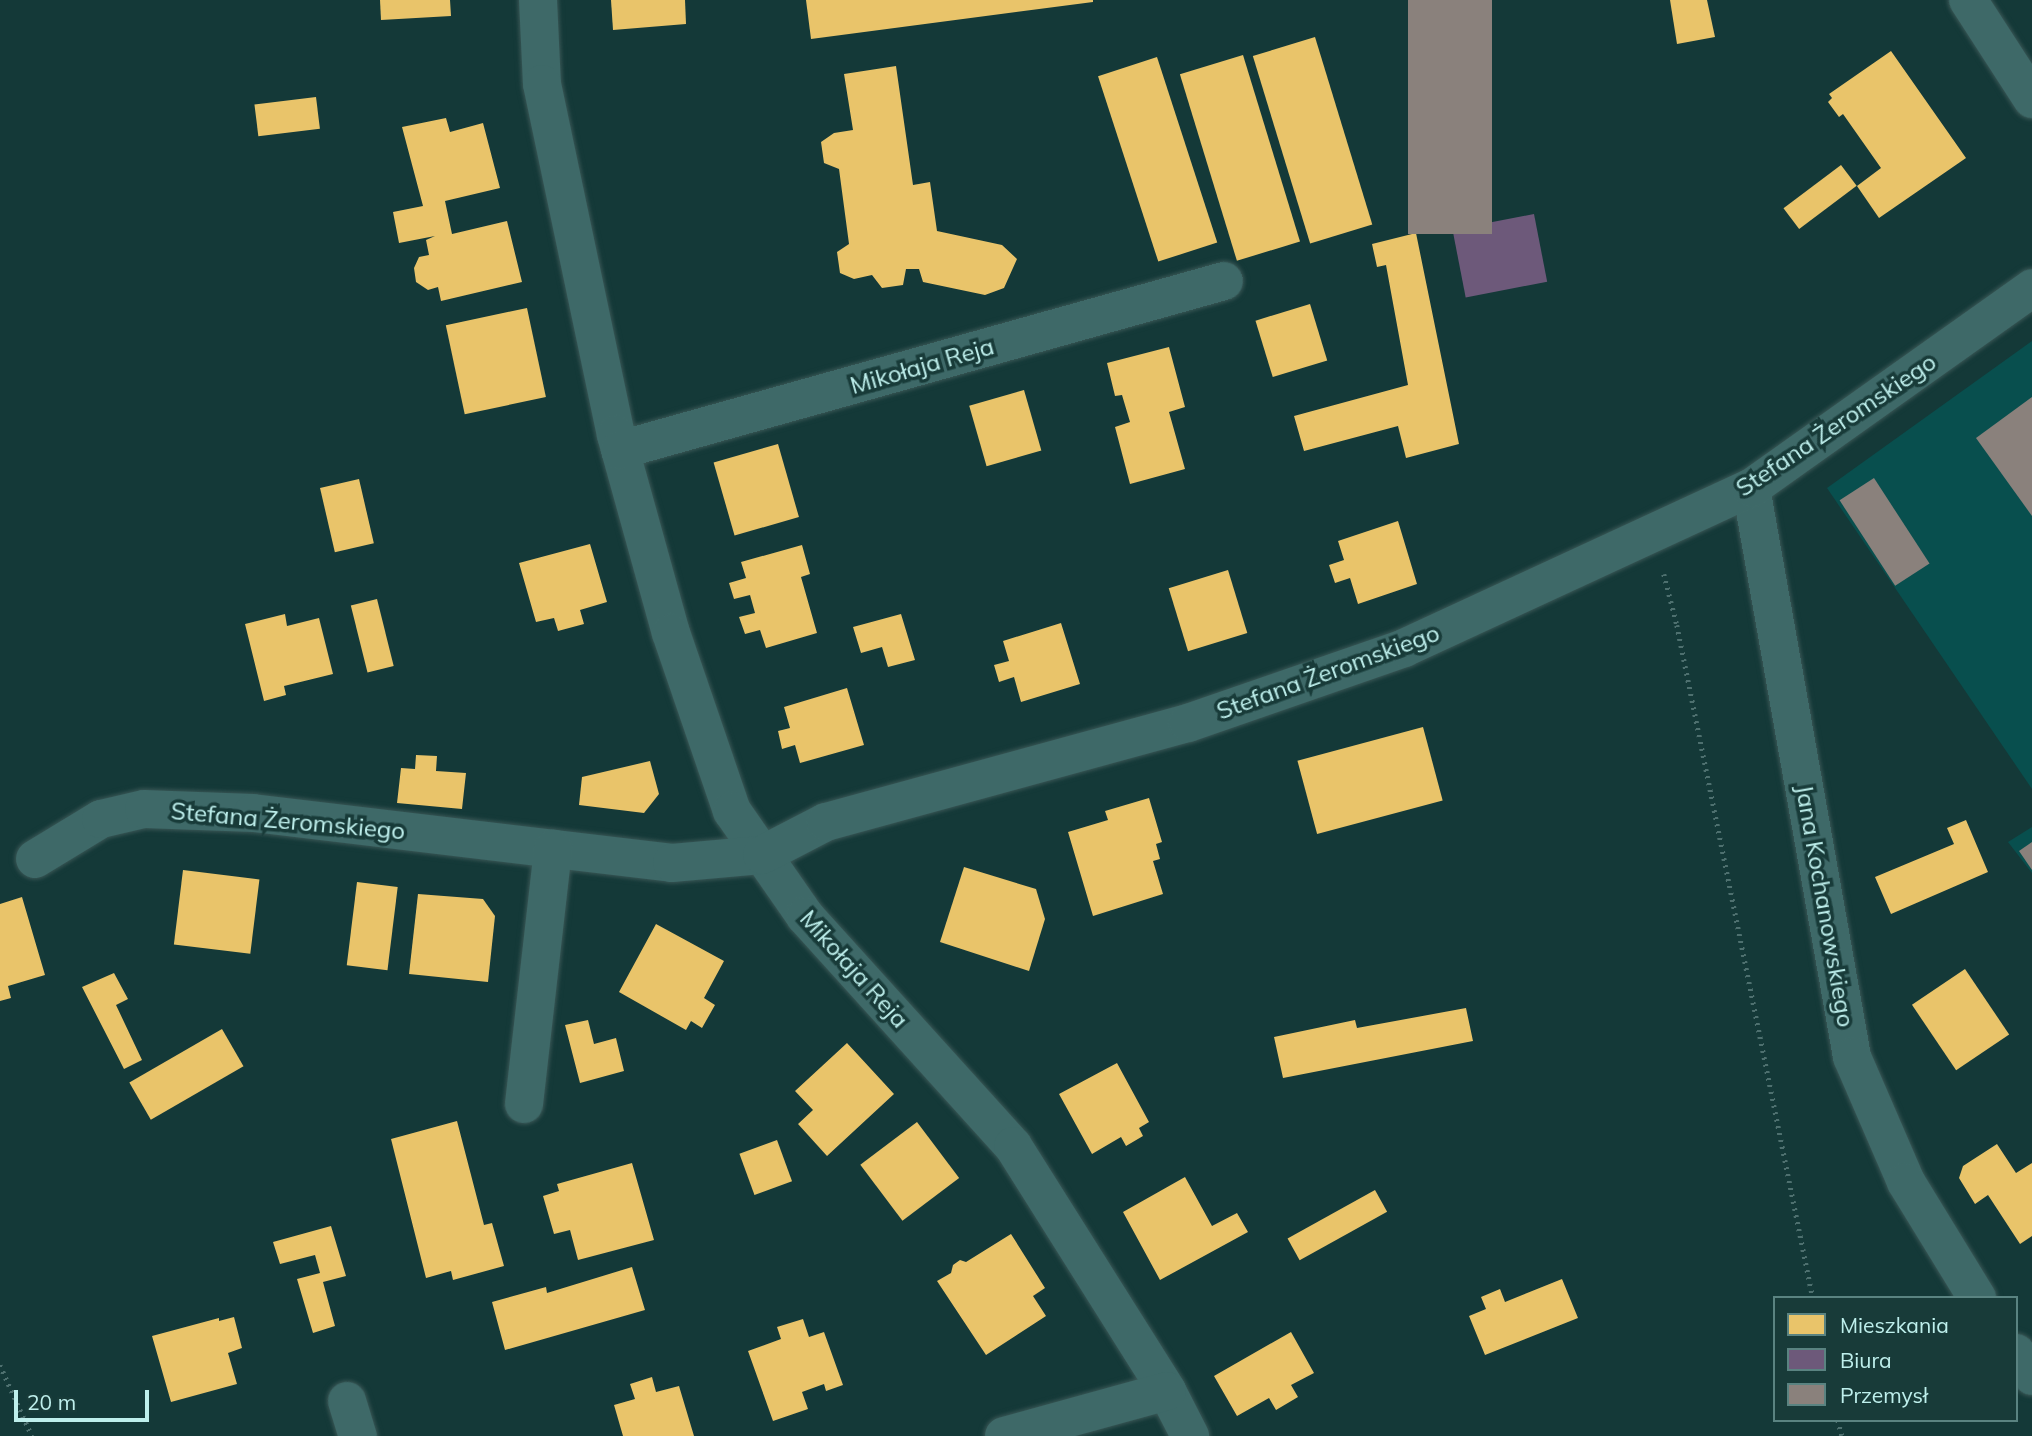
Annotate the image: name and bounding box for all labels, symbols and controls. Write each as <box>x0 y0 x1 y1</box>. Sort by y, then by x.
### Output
street label: Mikołaja Reja <box>847 332 997 400</box>
street label: Stefana Żeromskiego <box>1731 347 1941 503</box>
street label: Stefana Żeromskiego <box>1213 618 1443 726</box>
street label: Jana Kochanowskiego <box>1790 783 1860 1029</box>
street label: Stefana Żeromskiego <box>170 796 406 846</box>
street label: Mikołaja Reja <box>794 904 914 1034</box>
legend <box>1773 1296 2018 1422</box>
text: Mieszkania <box>1840 1312 1949 1338</box>
text: Biura <box>1840 1347 1892 1373</box>
scale bar <box>18 1376 152 1420</box>
text: Przemysł <box>1840 1382 1928 1408</box>
text: 20 m <box>27 1389 76 1415</box>

